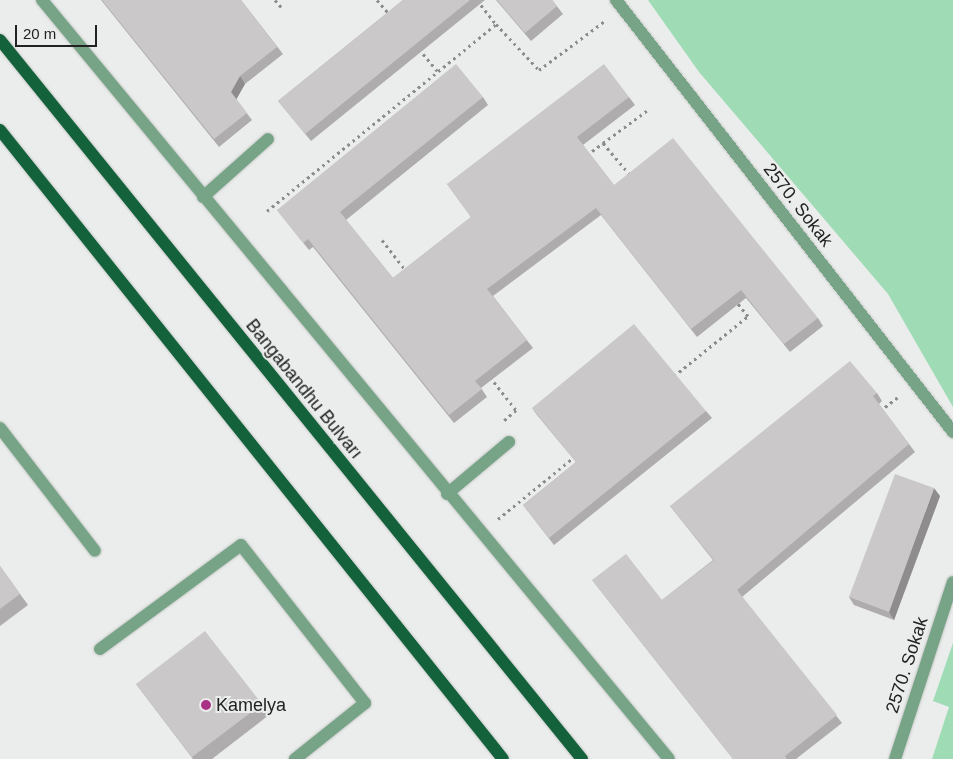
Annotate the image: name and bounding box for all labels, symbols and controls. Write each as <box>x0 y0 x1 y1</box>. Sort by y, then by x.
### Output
scale bar <box>18 15 100 47</box>
text: 20 m <box>23 25 56 42</box>
street label: 2570. Sokak <box>759 159 837 251</box>
street label: Bangabandhu Bulvarı <box>241 315 367 463</box>
street label: 2570. Sokak <box>881 614 933 716</box>
place label: Kamelya <box>216 694 286 716</box>
marker: Kamelya <box>200 699 212 711</box>

